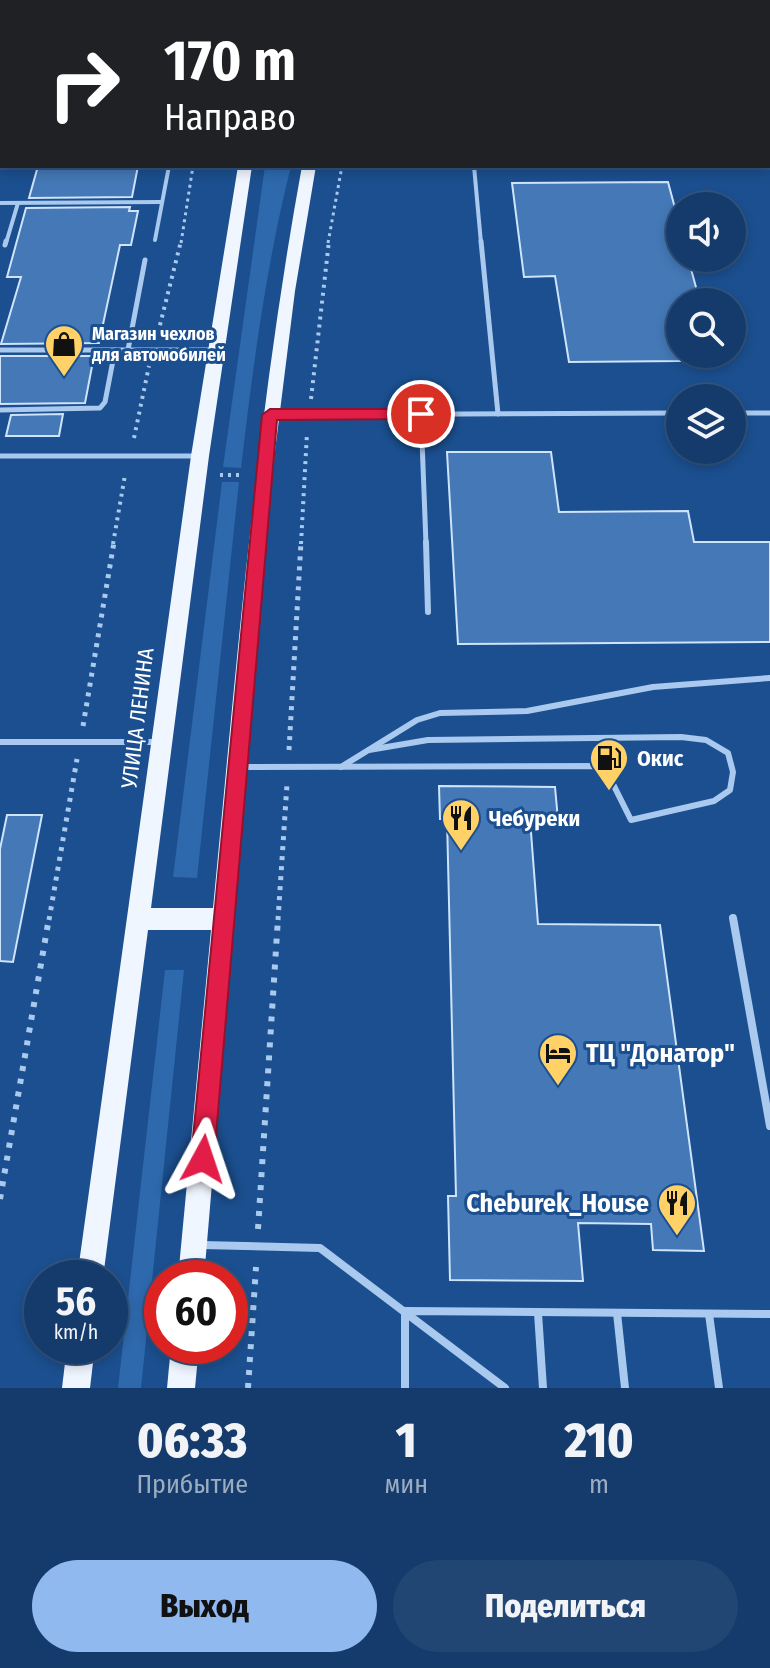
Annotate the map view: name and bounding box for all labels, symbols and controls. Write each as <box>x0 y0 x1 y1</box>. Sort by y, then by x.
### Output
text: 170 m <box>164 28 296 95</box>
icon: right <box>32 32 136 136</box>
text: Направо <box>164 96 296 140</box>
map controls <box>666 192 746 464</box>
button: sound <box>666 192 746 272</box>
button: search <box>666 288 746 368</box>
shop icon: Магазин чехлов для автомобилей <box>43 323 85 378</box>
place label: Магазин чехлов для автомобилей <box>91 323 226 366</box>
pin <box>387 380 455 448</box>
button: layers <box>666 384 746 464</box>
icon: arrive <box>399 392 443 436</box>
street label: УЛИЦА ЛЕНИНА <box>115 646 160 791</box>
fuel station icon: Окис <box>588 737 630 792</box>
place label: Окис <box>637 745 684 772</box>
restaurant icon: Чебуреки <box>440 797 482 852</box>
place label: Чебуреки <box>489 805 580 832</box>
hotel icon: ТЦ "Донатор" <box>537 1032 579 1087</box>
place label: ТЦ "Донатор" <box>586 1038 735 1069</box>
position arrow <box>161 1117 245 1201</box>
restaurant icon: Cheburek_House <box>656 1182 698 1237</box>
place label: Cheburek_House <box>466 1188 649 1219</box>
speed limit sign: 60 <box>144 1260 248 1364</box>
text: 56 <box>56 1278 96 1326</box>
text: km/h <box>54 1320 98 1344</box>
text: 06:33 <box>137 1412 247 1470</box>
text: 1 <box>396 1412 417 1470</box>
text: 210 <box>564 1412 634 1470</box>
text: Прибытие <box>136 1469 248 1500</box>
text: мин <box>384 1469 428 1500</box>
text: m <box>589 1469 609 1500</box>
button: Выход <box>32 1560 377 1652</box>
button: Поделиться <box>393 1560 738 1652</box>

